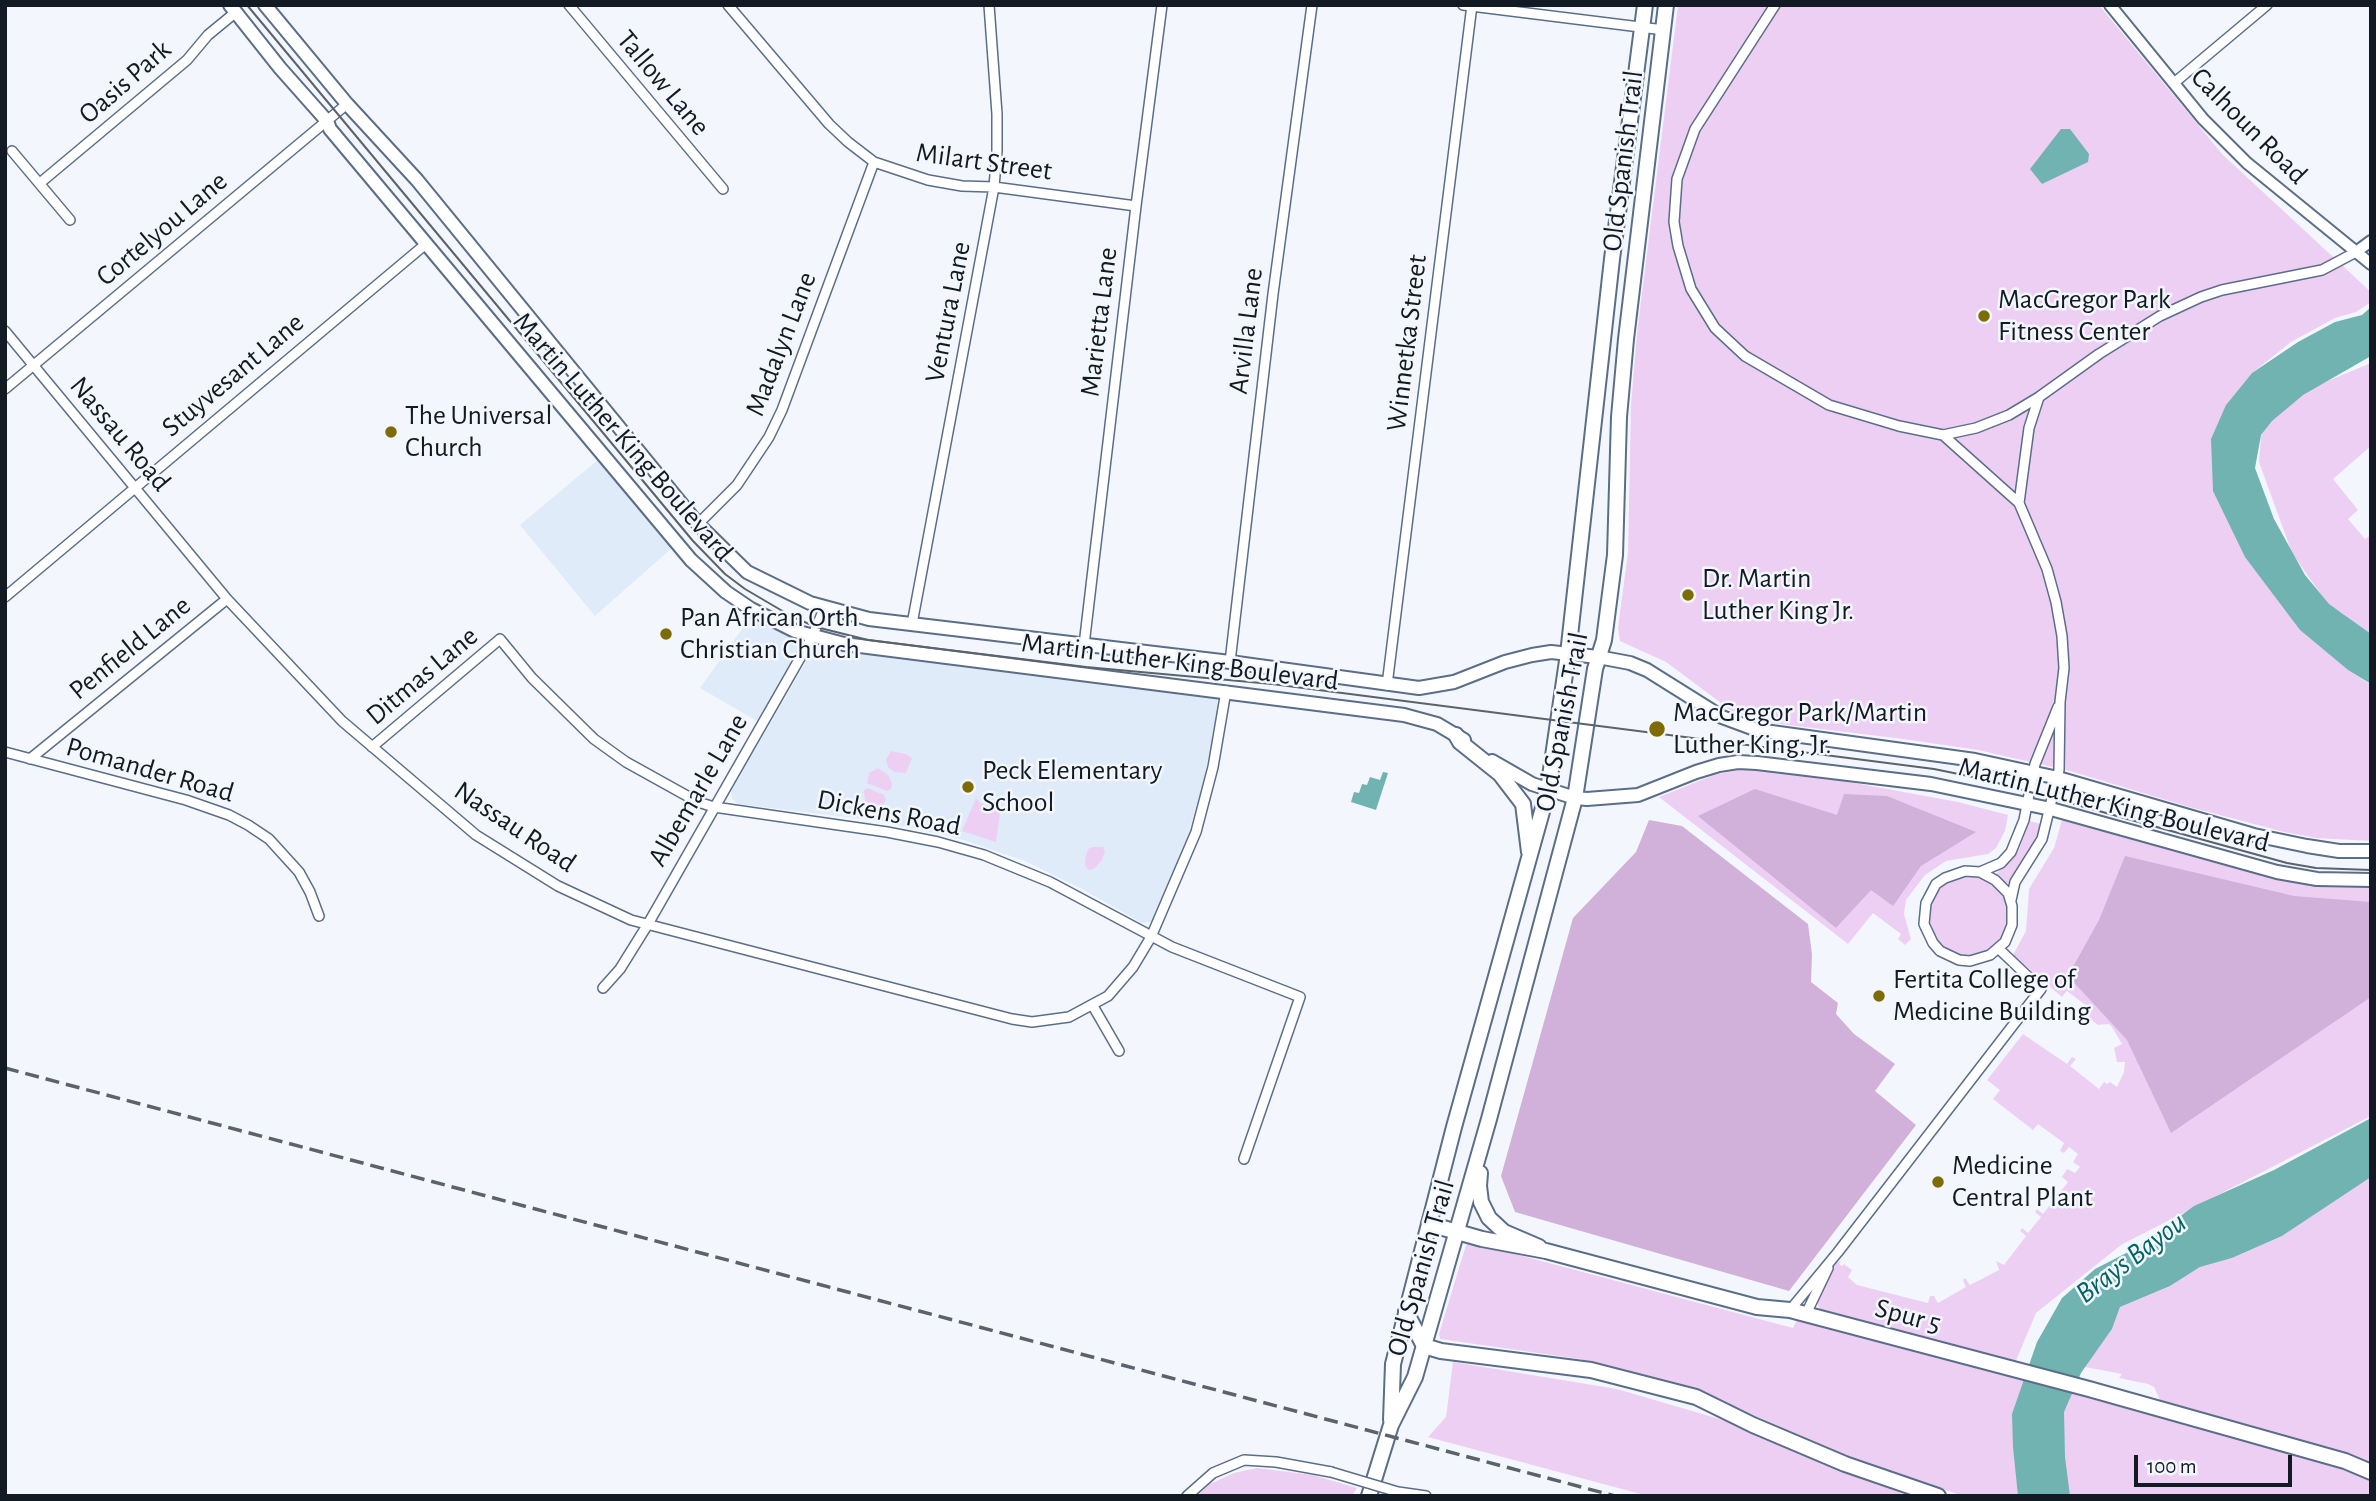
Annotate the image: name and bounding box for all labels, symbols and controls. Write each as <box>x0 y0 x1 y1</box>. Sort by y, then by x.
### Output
street label: Tallow Lane <box>609 24 717 142</box>
street label: Oasis Park <box>72 33 178 131</box>
street label: Calhoun Road <box>2184 61 2314 191</box>
street label: Old Spanish Trail <box>1595 69 1651 253</box>
street label: Milart Street <box>914 136 1054 188</box>
street label: Cortelyou Lane <box>90 164 234 294</box>
street label: Ventura Lane <box>918 239 978 385</box>
street label: Marietta Lane <box>1073 245 1125 399</box>
street label: Winnetka Street <box>1379 253 1435 433</box>
street label: Arvilla Lane <box>1222 266 1270 396</box>
street label: Madalyn Lane <box>738 267 824 421</box>
place label: MacGregor Park Fitness Center <box>1998 283 2170 349</box>
street label: Stuyvesant Lane <box>155 306 311 444</box>
street label: Martin Luther King Boulevard <box>506 306 740 568</box>
marker: MacGregor Park Fitness Center <box>1976 308 1992 324</box>
street label: Nassau Road <box>62 370 178 498</box>
place label: The Universal Church <box>405 399 552 465</box>
marker: The Universal Church <box>383 424 399 440</box>
place label: Dr. Martin Luther King Jr. <box>1702 562 1854 628</box>
marker: Dr. Martin Luther King Jr. <box>1680 587 1696 603</box>
street label: Penfield Lane <box>62 589 198 707</box>
place label: Pan African Orth Christian Church <box>680 601 860 667</box>
street label: Ditmas Lane <box>359 619 485 733</box>
marker: Pan African Orth Christian Church <box>658 626 674 642</box>
street label: Martin Luther King Boulevard <box>1020 626 1340 698</box>
street label: Old Spanish Trail <box>1528 629 1596 815</box>
place label: MacGregor Park/Martin Luther King, Jr. <box>1673 696 1927 762</box>
street label: Albemarle Lane <box>641 708 755 872</box>
marker: MacGregor Park/Martin Luther King, Jr. <box>1647 719 1667 739</box>
street label: Pomander Road <box>62 730 238 810</box>
street label: Martin Luther King Boulevard <box>1955 750 2273 860</box>
place label: Peck Elementary School <box>982 754 1162 820</box>
street label: Nassau Road <box>448 774 582 880</box>
marker: Peck Elementary School <box>960 779 976 795</box>
street label: Dickens Road <box>814 783 964 843</box>
place label: Fertita College of Medicine Building <box>1893 963 2091 1029</box>
marker: Fertita College of Medicine Building <box>1871 988 1887 1004</box>
place label: Medicine Central Plant <box>1952 1149 2093 1215</box>
marker: Medicine Central Plant <box>1930 1174 1946 1190</box>
street label: Old Spanish Trail <box>1380 1176 1462 1360</box>
water label: Brays Bayou <box>2068 1205 2194 1311</box>
street label: Spur 5 <box>1871 1291 1945 1341</box>
scale bar <box>2138 1442 2296 1486</box>
text: 100 m <box>2147 1456 2197 1477</box>

